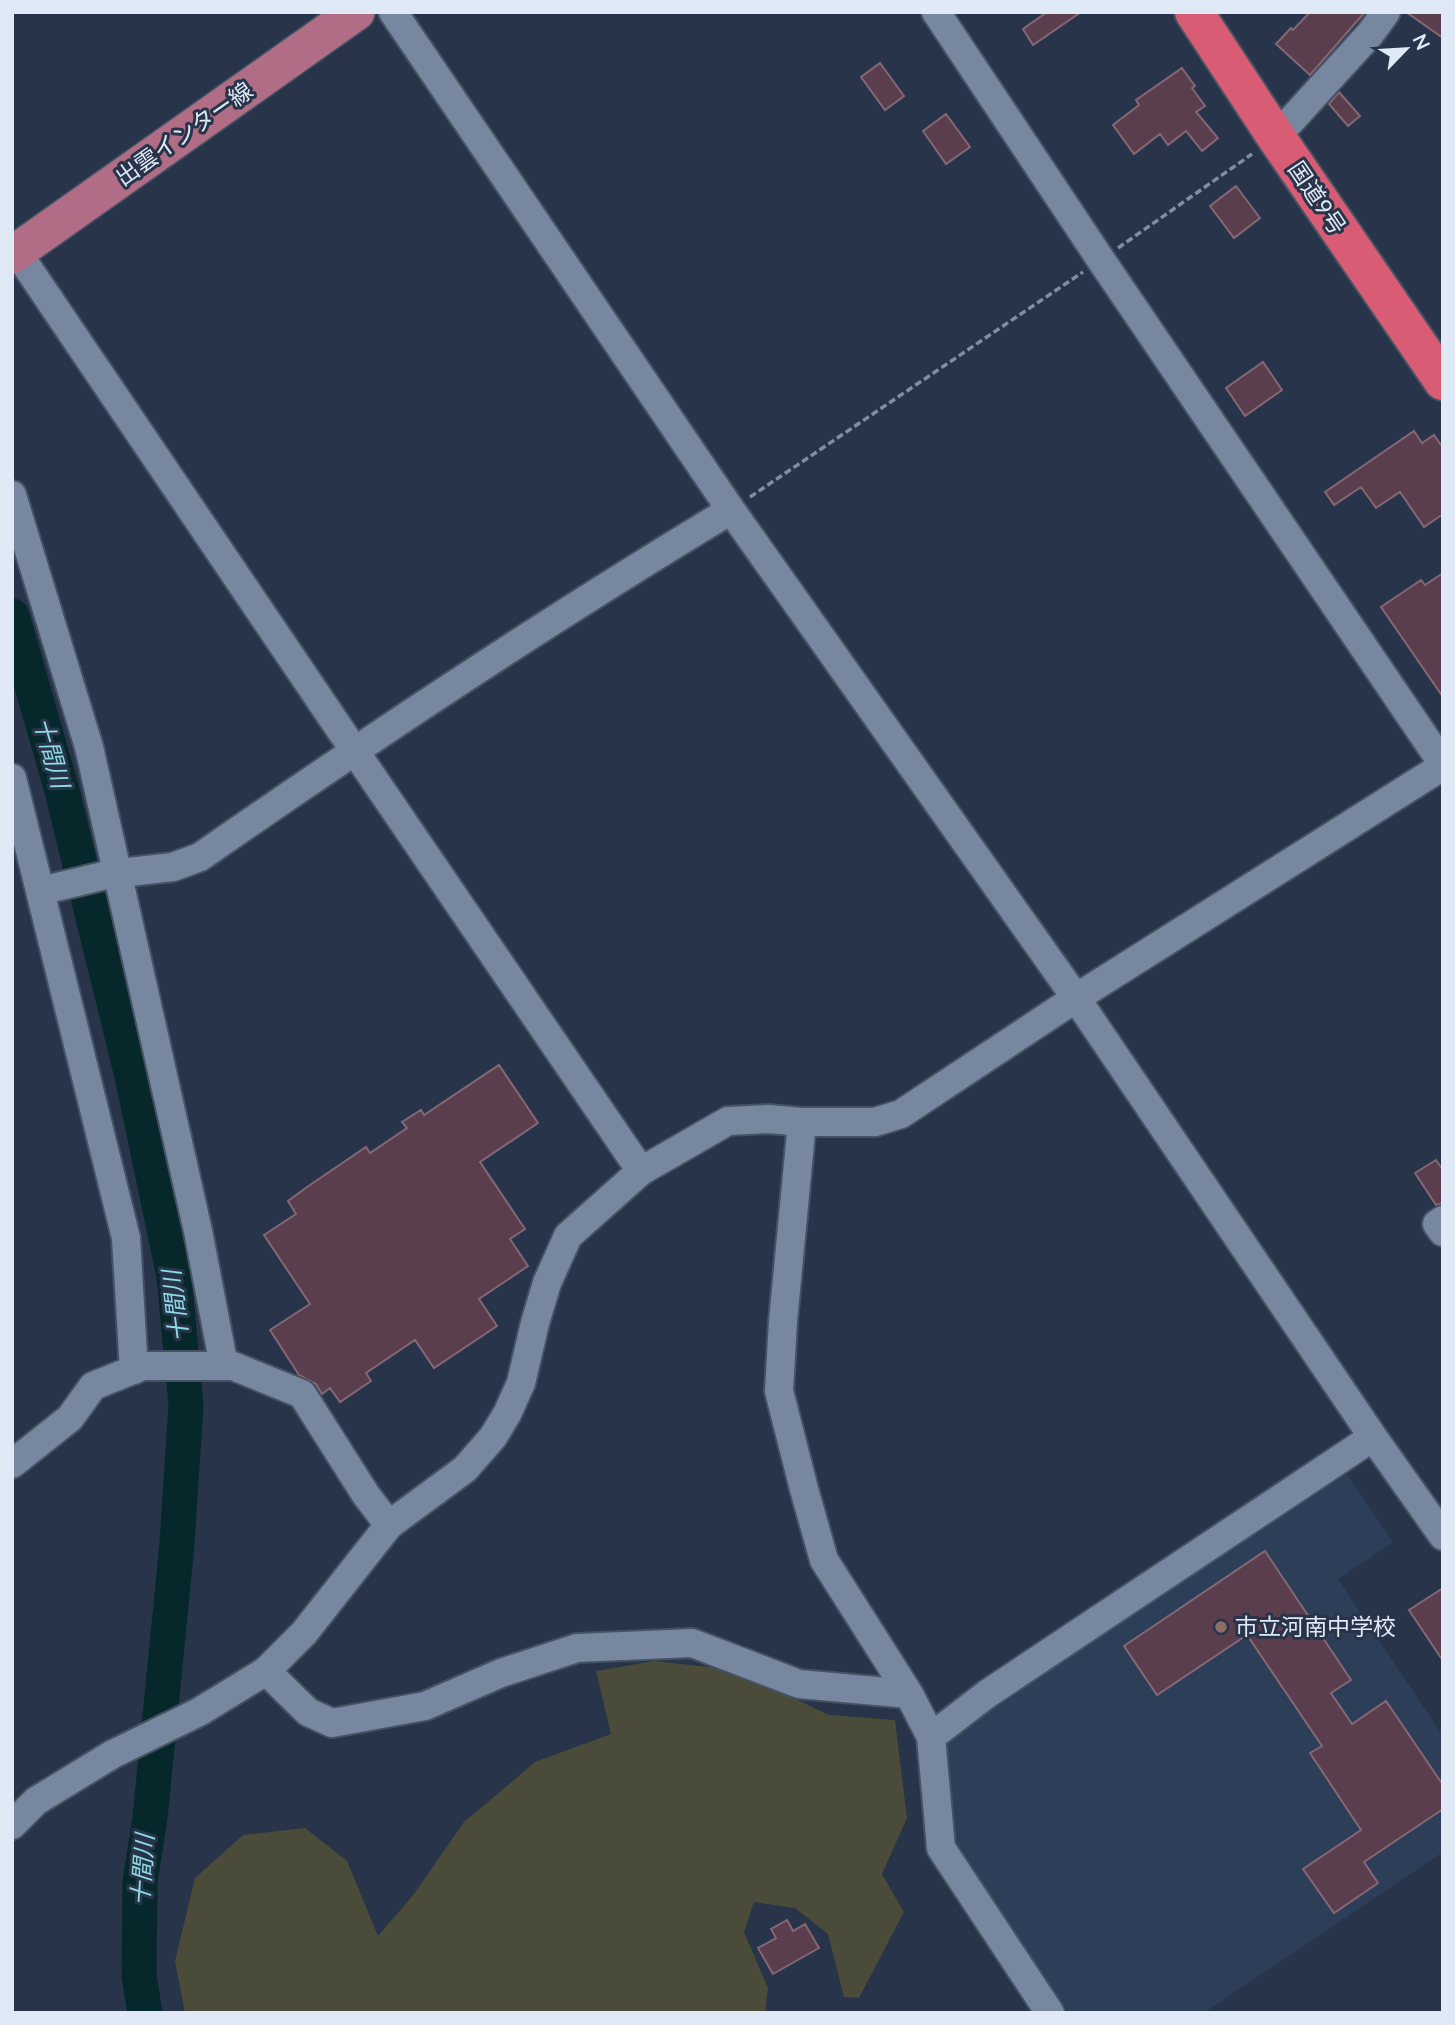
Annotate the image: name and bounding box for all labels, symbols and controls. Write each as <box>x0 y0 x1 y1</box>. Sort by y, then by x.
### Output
north arrow <box>1371 14 1441 84</box>
text: N <box>1408 30 1435 53</box>
street label: 出雲インター線 <box>109 76 257 191</box>
street label: 国道9号 <box>1283 155 1352 239</box>
water label: 十間川 <box>29 714 77 794</box>
water label: 十間川 <box>155 1266 193 1344</box>
place label: 市立河南中学校 <box>1235 1612 1396 1640</box>
marker: 市立河南中学校 <box>1213 1619 1229 1635</box>
water label: 十間川 <box>125 1830 159 1907</box>

